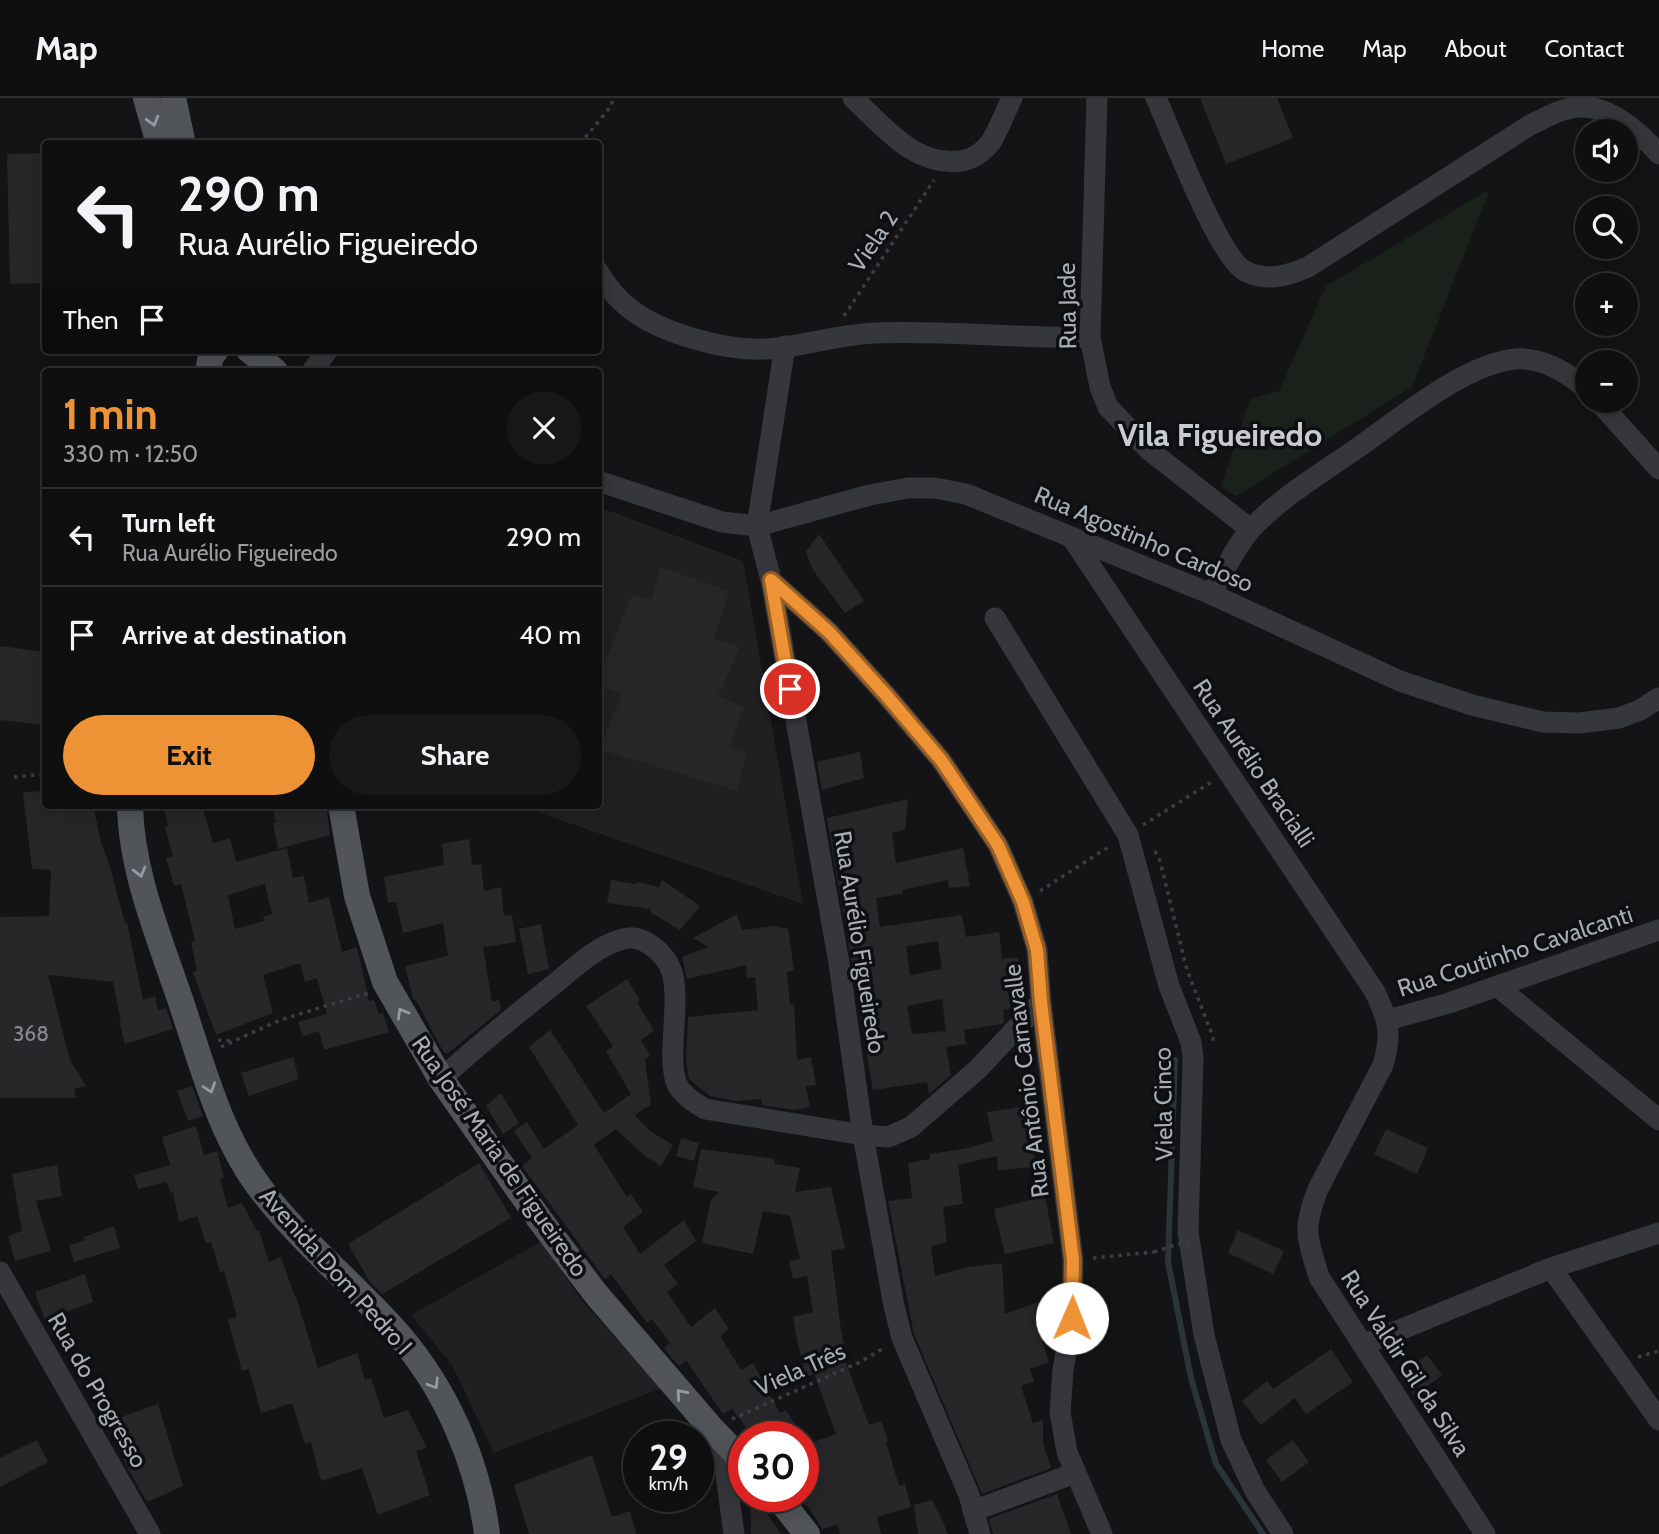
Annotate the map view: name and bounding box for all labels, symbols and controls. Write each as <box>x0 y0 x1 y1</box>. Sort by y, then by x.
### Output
text: Map <box>35 28 98 68</box>
text: Home <box>1261 34 1324 63</box>
text: Map <box>1362 34 1407 63</box>
text: About <box>1445 34 1507 63</box>
text: Contact <box>1545 34 1624 63</box>
one-way arrow <box>144 115 159 127</box>
map controls <box>1575 119 1638 413</box>
button: sound <box>1575 119 1638 182</box>
text: 290 m <box>178 164 320 223</box>
icon: left <box>63 168 154 259</box>
button: search <box>1575 196 1638 259</box>
street label: Viela 2 <box>842 205 904 277</box>
text: Rua Aurélio Figueiredo <box>178 224 478 263</box>
street label: Rua Jade <box>1052 262 1082 350</box>
button: + <box>1575 273 1638 336</box>
icon: arrive <box>133 301 171 339</box>
text: Then <box>63 304 119 336</box>
button: − <box>1575 350 1638 413</box>
text: 1 min <box>63 388 158 440</box>
button: close <box>507 391 581 465</box>
district label: Vila Figueiredo <box>1118 415 1322 454</box>
text: 330 m · 12:50 <box>63 440 198 468</box>
street label: Rua Agostinho Cardoso <box>1030 480 1258 598</box>
text: Turn left <box>122 507 215 539</box>
icon: left <box>63 518 101 556</box>
text: 290 m <box>506 521 581 553</box>
text: Rua Aurélio Figueiredo <box>122 539 338 567</box>
icon: arrive <box>63 616 101 654</box>
text: Arrive at destination <box>122 619 347 651</box>
text: 40 m <box>519 619 581 651</box>
pin <box>760 659 820 719</box>
icon: arrive <box>771 670 809 708</box>
street label: Rua Aurélio Bracialli <box>1187 673 1321 853</box>
button: Exit <box>63 715 315 795</box>
button: Share <box>329 715 581 795</box>
street label: Rua Aurélio Figueiredo <box>828 829 892 1055</box>
one-way arrow <box>131 866 146 878</box>
street label: Rua Coutinho Cavalcanti <box>1394 899 1636 1003</box>
street label: Rua Antônio Carnavalle <box>997 963 1055 1199</box>
one-way arrow <box>397 1008 410 1020</box>
house number: 368 <box>13 1021 49 1046</box>
street label: Rua José Maria de Figueiredo <box>406 1030 594 1282</box>
street label: Viela Cinco <box>1148 1047 1178 1161</box>
one-way arrow <box>202 1082 217 1094</box>
street label: Avenida Dom Pedro I <box>253 1182 419 1360</box>
street label: Rua Valdir Gil da Silva <box>1335 1265 1477 1462</box>
position arrow <box>1035 1281 1109 1355</box>
street label: Rua do Progresso <box>42 1307 154 1473</box>
street label: Viela Três <box>750 1336 850 1402</box>
one-way arrow <box>425 1377 438 1390</box>
one-way arrow <box>677 1389 689 1402</box>
speed limit sign: 30 <box>728 1421 819 1512</box>
text: 29 <box>649 1436 688 1479</box>
text: km/h <box>649 1473 688 1495</box>

